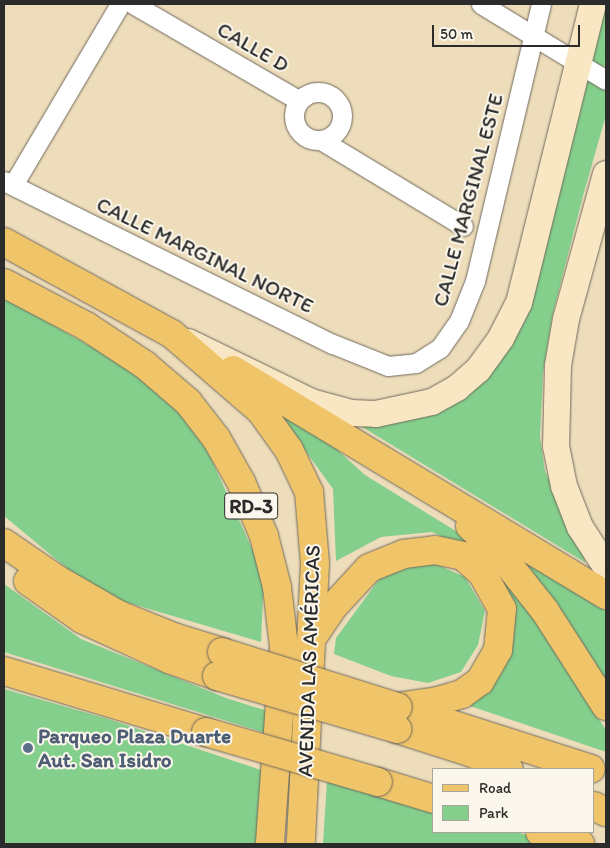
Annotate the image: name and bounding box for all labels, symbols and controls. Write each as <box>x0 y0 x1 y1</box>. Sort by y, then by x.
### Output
scale bar <box>435 15 582 47</box>
street label: CALLE D <box>213 16 293 78</box>
text: 50 m <box>440 25 473 43</box>
street label: CALLE MARGINAL ESTE <box>428 92 508 308</box>
street label: CALLE MARGINAL NORTE <box>93 192 317 318</box>
road number: RD-3 <box>224 488 278 524</box>
street label: AVENIDA LAS AMÉRICAS <box>292 546 326 776</box>
place label: Parqueo Plaza Duarte Aut. San Isidro <box>38 723 232 773</box>
marker: Parqueo Plaza Duarte Aut. San Isidro <box>22 742 34 754</box>
legend <box>432 768 595 833</box>
text: Road <box>479 779 511 797</box>
text: Park <box>479 804 509 822</box>

